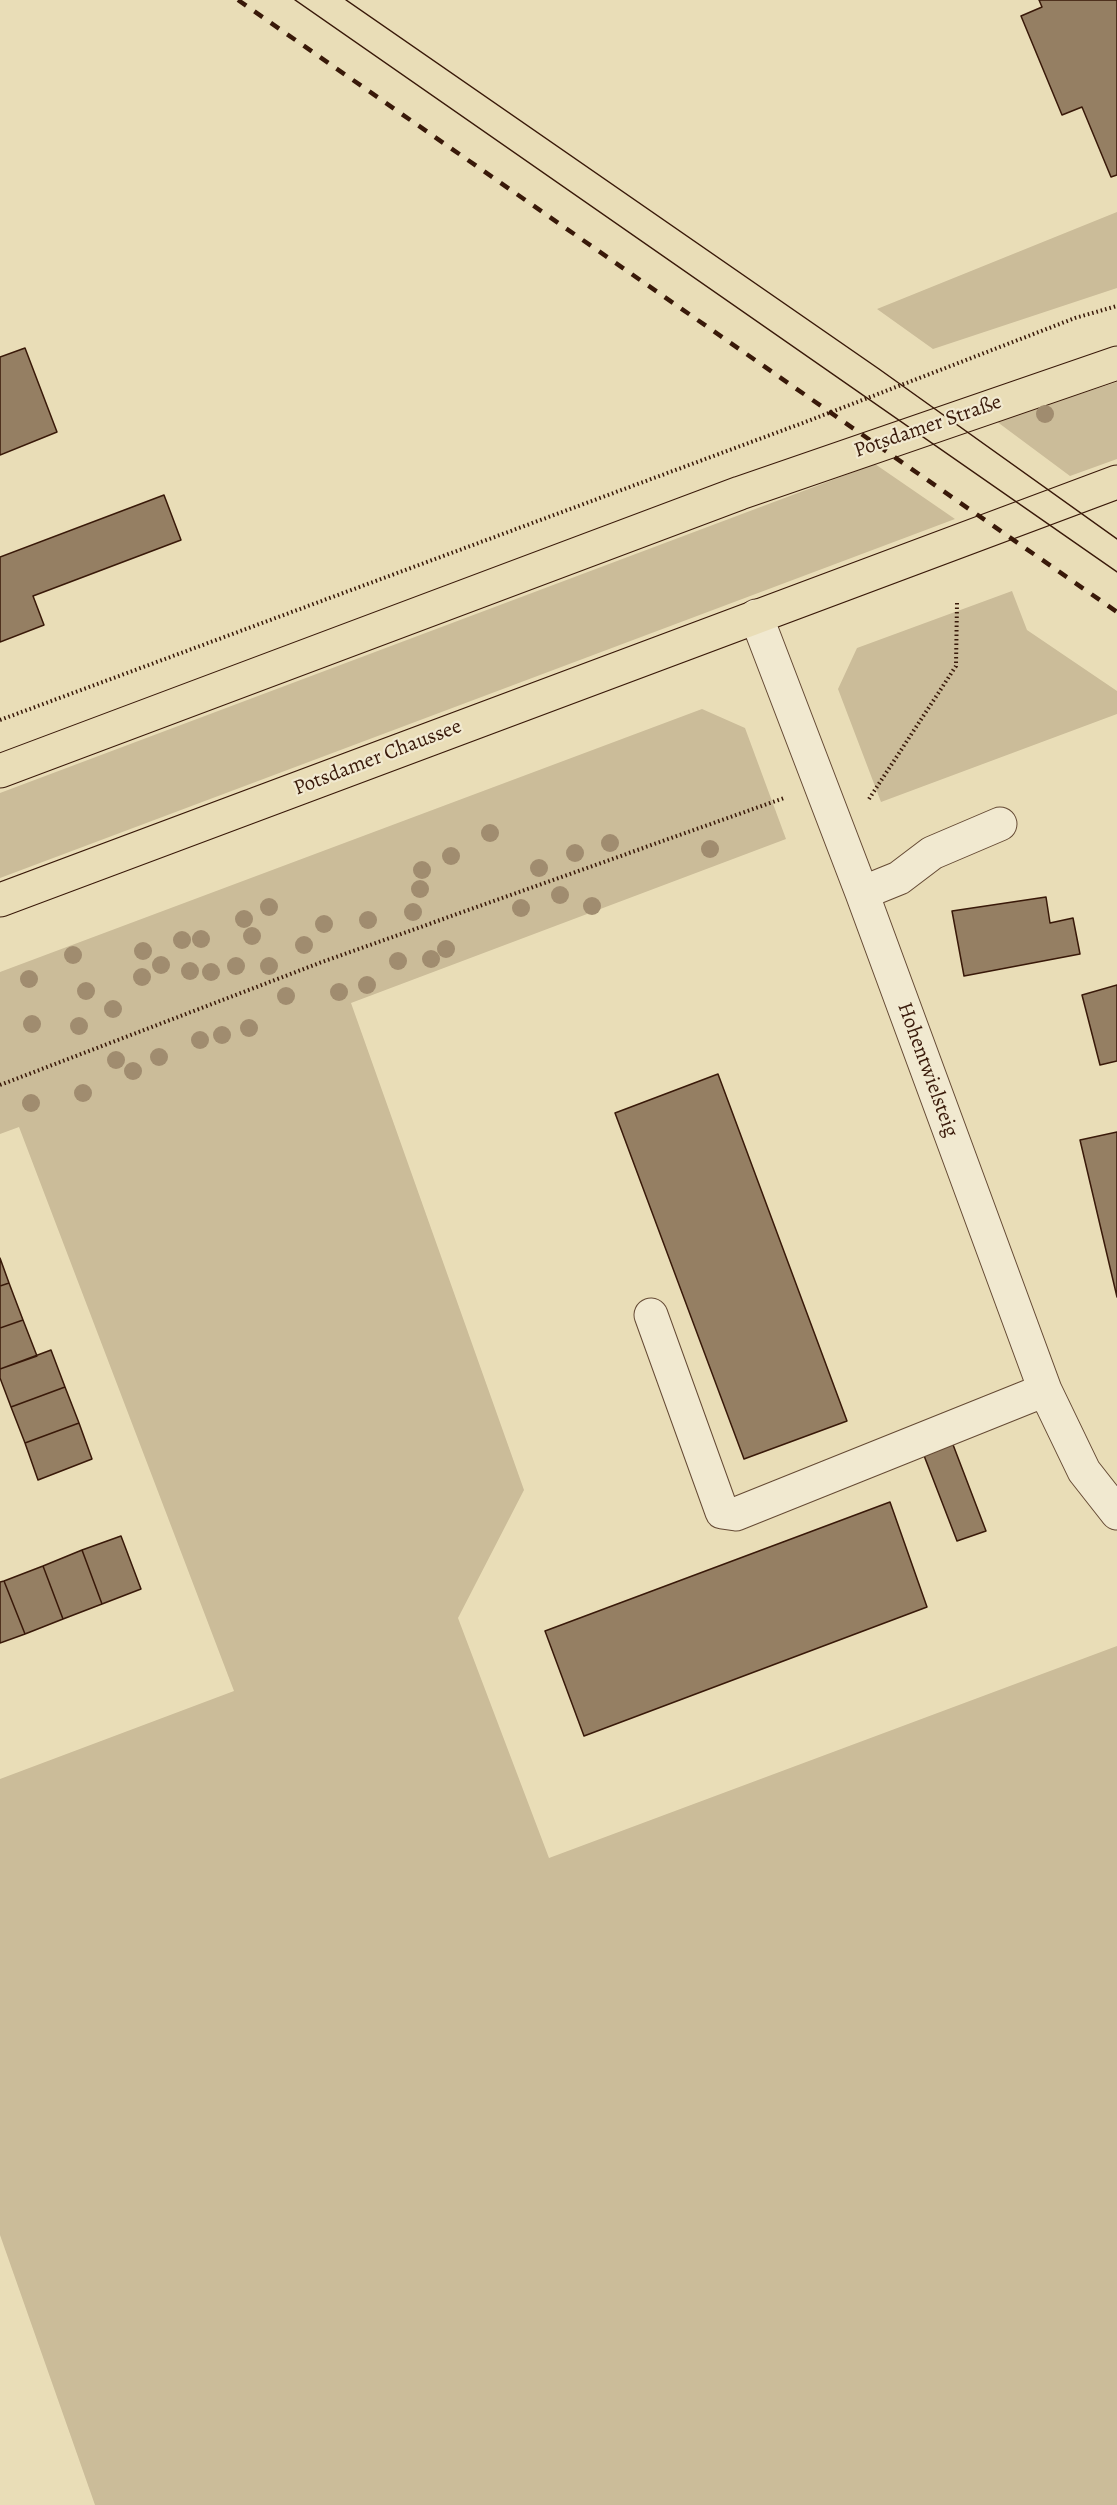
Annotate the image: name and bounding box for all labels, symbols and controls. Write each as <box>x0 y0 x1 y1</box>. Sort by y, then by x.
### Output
street label: Potsdamer Straße <box>851 390 1005 464</box>
street label: Potsdamer Chaussee <box>290 714 466 802</box>
street label: Hohentwielsteig <box>891 999 963 1141</box>

